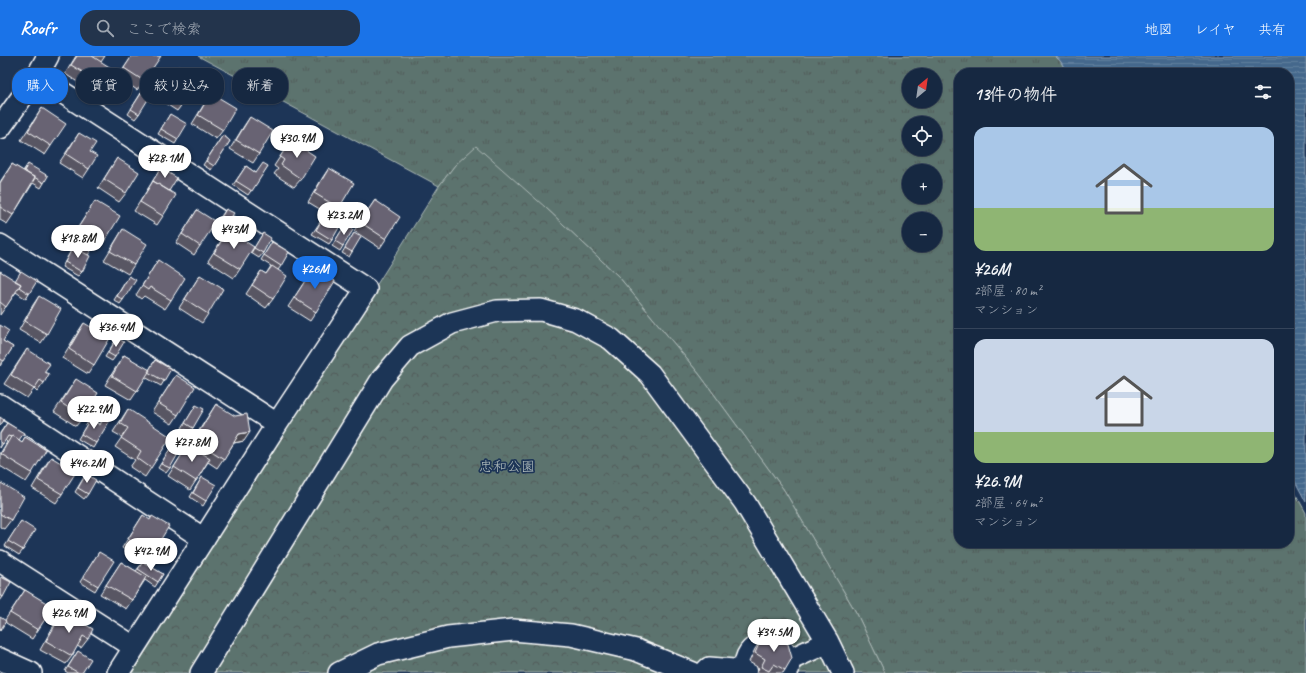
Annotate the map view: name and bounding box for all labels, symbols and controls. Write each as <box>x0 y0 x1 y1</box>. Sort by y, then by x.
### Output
search box <box>80 10 360 46</box>
text: Roofr <box>20 16 56 40</box>
icon: search <box>94 17 116 39</box>
text: ここで検索 <box>126 20 201 39</box>
text: 地図 <box>1145 21 1173 38</box>
text: レイヤ <box>1195 21 1236 38</box>
text: 共有 <box>1258 21 1286 38</box>
chip: 購入 <box>12 68 68 104</box>
chip: 賃貸 <box>76 68 132 104</box>
chip: 絞り込み <box>140 68 224 104</box>
chip: 新着 <box>232 68 288 104</box>
north arrow <box>902 68 942 108</box>
map controls <box>902 68 942 252</box>
icon: filters <box>1252 81 1274 103</box>
text: 13件の物件 <box>974 84 1057 105</box>
button: locate <box>902 116 942 156</box>
pin: ¥30.9M <box>264 125 330 159</box>
text: ¥30.9M <box>279 130 315 146</box>
pin: ¥28.1M <box>132 145 198 179</box>
text: ¥28.1M <box>147 150 183 166</box>
icon: home <box>1088 153 1160 225</box>
button: + <box>902 164 942 204</box>
pin: ¥23.2M <box>311 202 377 236</box>
text: ¥23.2M <box>326 207 362 223</box>
button: − <box>902 212 942 252</box>
pin: ¥43M <box>210 216 258 250</box>
text: ¥43M <box>220 221 248 237</box>
pin: ¥18.8M <box>45 225 111 259</box>
text: ¥18.8M <box>60 230 96 246</box>
pin: ¥26M <box>291 256 339 290</box>
text: ¥26M <box>974 259 1010 280</box>
text: ¥26M <box>301 261 329 277</box>
text: 2部屋 · 80 m² <box>974 283 1041 299</box>
text: マンション <box>974 302 1038 318</box>
pin: ¥36.4M <box>83 314 149 348</box>
text: ¥36.4M <box>98 319 134 335</box>
icon: home <box>1088 365 1160 437</box>
pin: ¥22.9M <box>61 396 127 430</box>
text: ¥22.9M <box>76 401 112 417</box>
pin: ¥27.8M <box>159 429 225 463</box>
text: ¥27.8M <box>174 434 210 450</box>
pin: ¥46.2M <box>54 450 120 484</box>
text: ¥46.2M <box>69 455 105 471</box>
park label: 忠和公園 <box>479 458 535 475</box>
text: ¥26.9M <box>974 471 1021 492</box>
text: 2部屋 · 64 m² <box>974 495 1041 511</box>
text: マンション <box>974 514 1038 530</box>
pin: ¥42.9M <box>118 538 184 572</box>
text: ¥42.9M <box>133 543 169 559</box>
pin: ¥26.9M <box>36 600 102 634</box>
text: ¥26.9M <box>51 605 87 621</box>
pin: ¥34.5M <box>741 619 807 653</box>
text: ¥34.5M <box>756 624 792 640</box>

